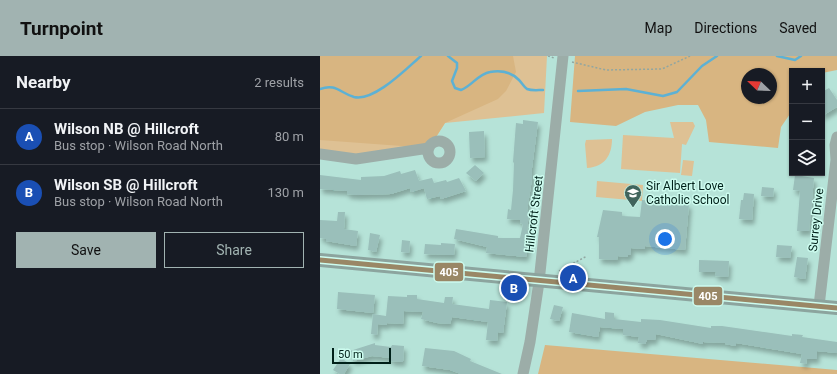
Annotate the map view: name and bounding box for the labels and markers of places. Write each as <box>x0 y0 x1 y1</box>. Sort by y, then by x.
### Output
place label: Sir Albert Love Catholic School <box>646 179 729 207</box>
school or university icon: Sir Albert Love Catholic School <box>623 183 643 208</box>
pin: A <box>560 263 586 293</box>
pin: B <box>501 273 527 303</box>

